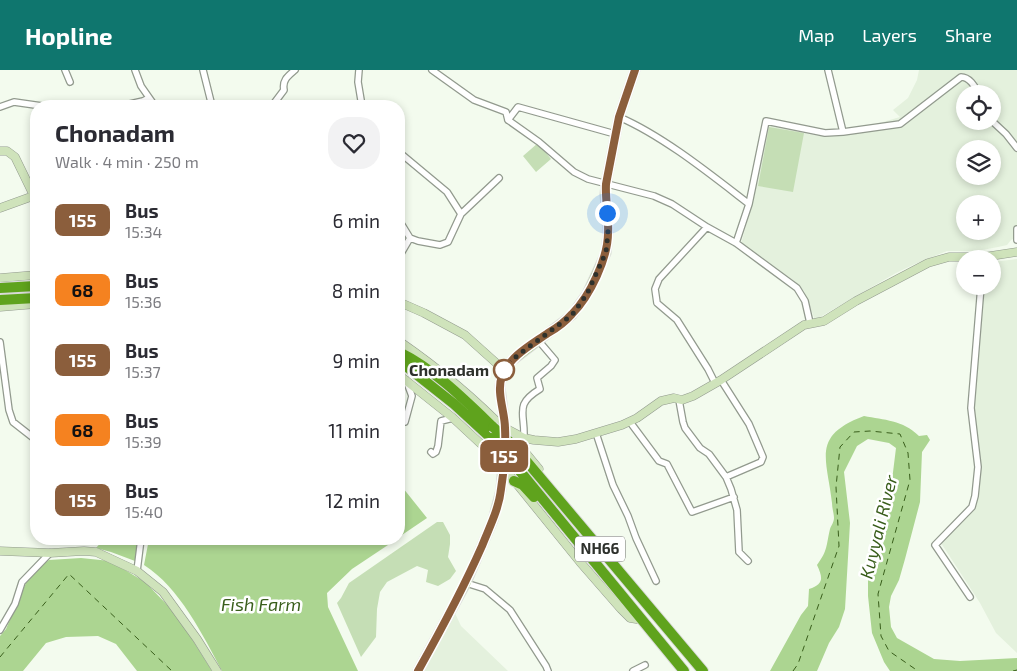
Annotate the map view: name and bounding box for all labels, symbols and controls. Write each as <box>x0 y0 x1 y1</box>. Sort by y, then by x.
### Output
text: Hopline <box>25 21 113 50</box>
text: Map <box>798 24 834 46</box>
text: Layers <box>862 24 917 46</box>
text: Share <box>945 24 992 46</box>
map controls <box>956 85 1001 295</box>
button: locate <box>956 85 1001 130</box>
button: heart <box>328 117 380 169</box>
text: Chonadam <box>55 118 175 147</box>
button: layers <box>956 140 1001 185</box>
text: Walk · 4 min · 250 m <box>55 152 199 171</box>
button: + <box>956 195 1001 240</box>
text: Bus <box>125 199 159 222</box>
your location <box>595 201 620 226</box>
text: 155 <box>69 209 96 231</box>
text: 6 min <box>332 209 380 232</box>
text: 15:34 <box>125 222 162 241</box>
button: − <box>956 250 1001 295</box>
text: Bus <box>125 269 159 292</box>
text: 68 <box>72 279 93 301</box>
text: 8 min <box>332 279 380 302</box>
text: 15:36 <box>125 292 162 311</box>
text: Bus <box>125 339 159 362</box>
text: 155 <box>69 349 96 371</box>
text: 9 min <box>332 349 380 372</box>
marker: Chonadam <box>493 359 515 381</box>
place label: Chonadam <box>409 360 489 379</box>
text: 15:37 <box>125 362 161 381</box>
text: Bus <box>125 409 159 432</box>
text: 68 <box>72 419 93 441</box>
text: 11 min <box>328 419 380 442</box>
text: 15:39 <box>125 432 162 451</box>
line badge: 155 <box>475 440 533 472</box>
text: 155 <box>490 445 518 467</box>
water label: Kuyyali River <box>855 472 902 581</box>
text: Bus <box>125 479 159 502</box>
text: 155 <box>69 489 96 511</box>
text: 12 min <box>325 489 380 512</box>
text: 15:40 <box>125 502 163 521</box>
road number: NH66 <box>575 536 625 562</box>
water label: Fish Farm <box>221 593 301 615</box>

